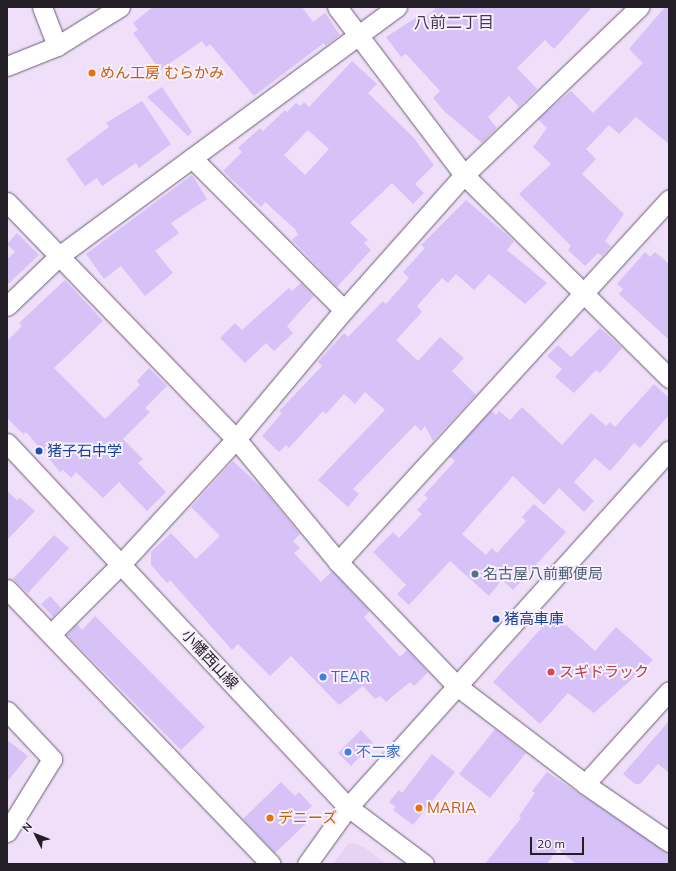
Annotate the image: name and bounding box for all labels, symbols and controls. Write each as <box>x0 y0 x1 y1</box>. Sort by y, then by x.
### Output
district label: 八前二丁目 <box>414 12 494 32</box>
place label: めん工房 むらかみ <box>100 64 224 82</box>
marker: めん工房 むらかみ <box>87 68 97 78</box>
place label: 猪子石中学 <box>47 442 122 460</box>
marker: 猪子石中学 <box>34 446 44 456</box>
place label: 名古屋八前郵便局 <box>483 565 603 583</box>
marker: 名古屋八前郵便局 <box>470 569 480 579</box>
place label: 猪高車庫 <box>504 610 564 628</box>
marker: 猪高車庫 <box>491 614 501 624</box>
street label: 小幡西山線 <box>178 625 242 693</box>
place label: スギドラック <box>559 663 649 681</box>
marker: スギドラック <box>546 667 556 677</box>
place label: TEAR <box>331 668 370 686</box>
marker: TEAR <box>318 672 328 682</box>
place label: 不二家 <box>356 743 401 761</box>
marker: 不二家 <box>343 747 353 757</box>
place label: MARIA <box>427 799 476 817</box>
marker: MARIA <box>414 803 424 813</box>
place label: デニーズ <box>278 809 338 827</box>
marker: デニーズ <box>265 813 275 823</box>
north arrow <box>16 815 56 855</box>
text: N <box>19 819 35 835</box>
scale bar <box>532 829 586 855</box>
text: 20 m <box>537 836 565 851</box>

